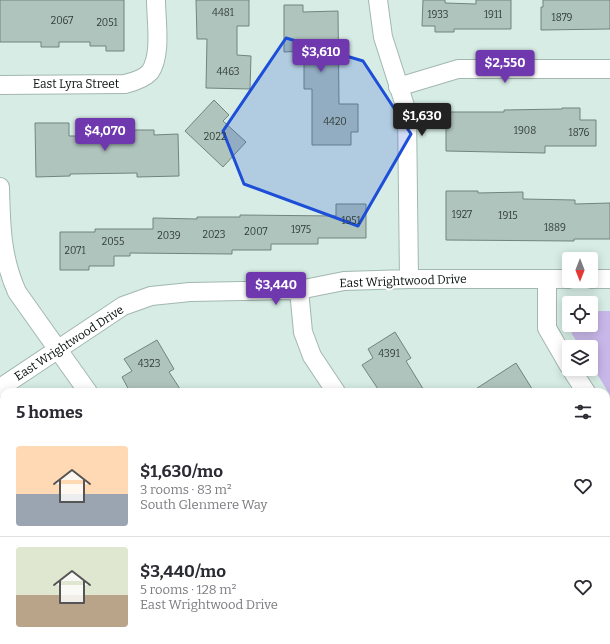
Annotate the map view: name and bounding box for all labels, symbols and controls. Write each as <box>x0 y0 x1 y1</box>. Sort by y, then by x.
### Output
house number: 4481 <box>212 7 234 19</box>
house number: 1933 <box>428 9 449 21</box>
house number: 1911 <box>484 9 502 21</box>
house number: 1879 <box>552 12 573 24</box>
house number: 2067 <box>51 15 73 27</box>
house number: 2051 <box>96 17 118 29</box>
pin: $3,610 <box>288 39 354 73</box>
text: $3,610 <box>301 44 341 59</box>
pin: $2,550 <box>472 50 538 84</box>
text: $2,550 <box>485 55 525 70</box>
house number: 4463 <box>216 66 240 78</box>
street label: East Lyra Street <box>33 77 120 91</box>
pin: $1,630 <box>389 103 455 137</box>
text: $1,630 <box>402 108 442 123</box>
house number: 4420 <box>323 116 347 128</box>
pin: $4,070 <box>72 118 138 152</box>
text: $4,070 <box>84 123 126 138</box>
house number: 1908 <box>514 125 536 137</box>
house number: 1876 <box>569 127 590 139</box>
house number: 2022 <box>204 131 226 143</box>
house number: 1927 <box>452 209 472 221</box>
house number: 1915 <box>498 210 518 222</box>
house number: 1951 <box>341 215 361 227</box>
house number: 1889 <box>544 222 566 234</box>
house number: 1975 <box>291 224 311 236</box>
house number: 2007 <box>244 226 268 238</box>
house number: 2023 <box>203 229 226 241</box>
house number: 2039 <box>157 230 181 242</box>
house number: 2055 <box>102 236 124 248</box>
house number: 2071 <box>65 245 86 257</box>
north arrow <box>562 252 598 288</box>
map controls <box>562 252 598 376</box>
pin: $3,440 <box>243 272 309 306</box>
street label: East Wrightwood Drive <box>339 272 467 290</box>
text: $3,440 <box>255 277 297 292</box>
button: locate <box>562 296 598 332</box>
street label: East Wrightwood Drive <box>12 302 126 384</box>
button: layers <box>562 340 598 376</box>
house number: 4391 <box>378 348 400 360</box>
house number: 4323 <box>138 358 161 370</box>
icon: filters <box>572 401 594 423</box>
text: 5 homes <box>16 402 83 423</box>
text: $1,630/mo <box>140 461 223 482</box>
icon: home <box>48 462 96 510</box>
icon: heart <box>572 475 594 497</box>
text: 3 rooms · 83 m² <box>140 482 232 497</box>
text: South Glenmere Way <box>140 497 267 512</box>
text: $3,440/mo <box>140 561 226 582</box>
icon: home <box>48 563 96 611</box>
icon: heart <box>572 576 594 598</box>
text: 5 rooms · 128 m² <box>140 582 236 597</box>
text: East Wrightwood Drive <box>140 597 278 612</box>

